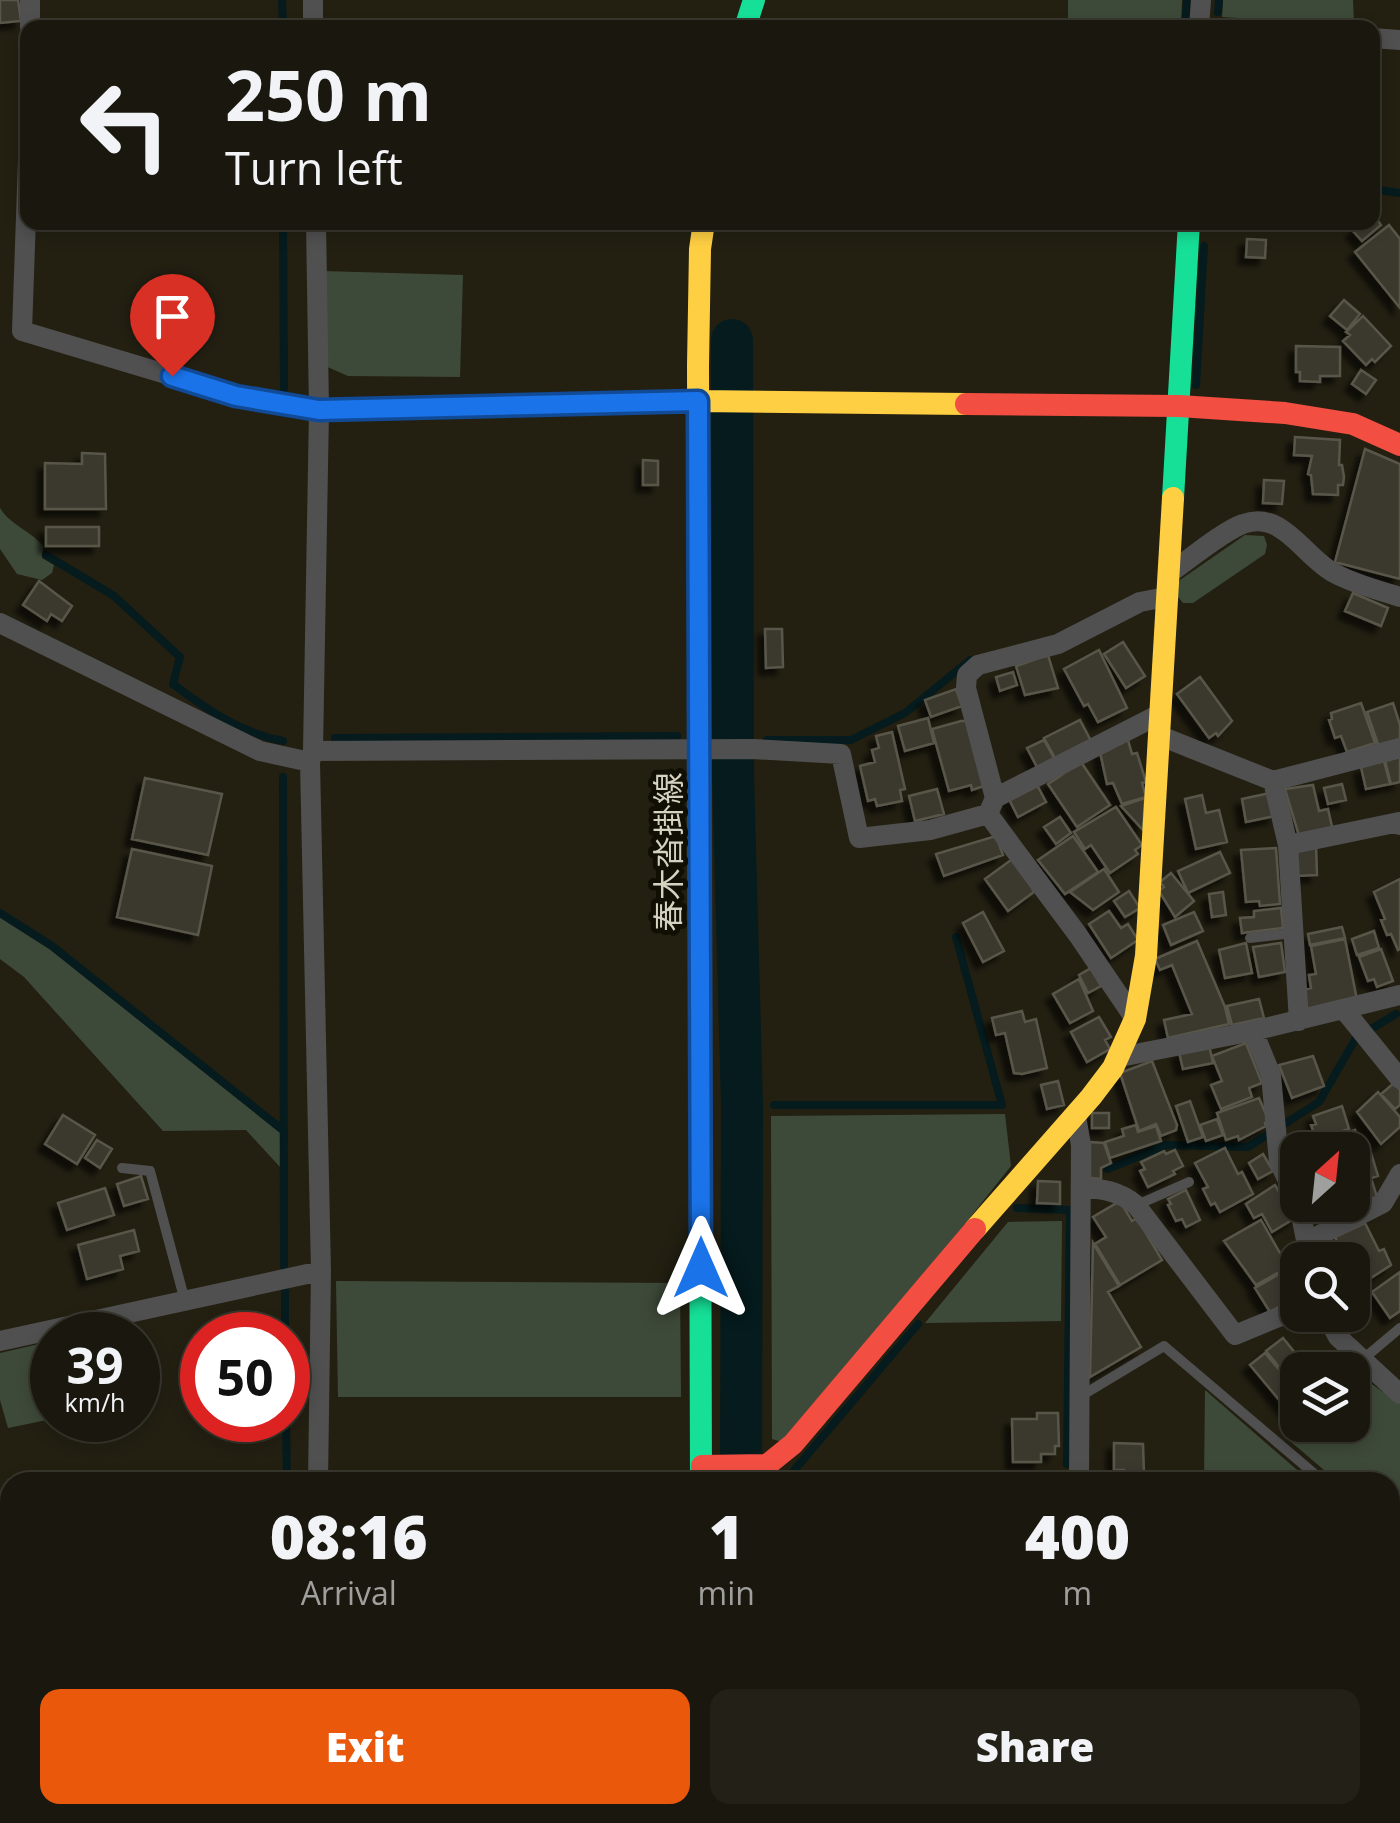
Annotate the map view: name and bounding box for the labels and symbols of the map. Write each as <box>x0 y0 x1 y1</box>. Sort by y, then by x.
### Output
pin <box>130 274 215 377</box>
street label: 春木沓掛線 <box>646 772 689 932</box>
north arrow <box>1280 1132 1370 1222</box>
position arrow <box>649 1216 753 1320</box>
speed limit sign: 50 <box>180 1312 310 1442</box>

